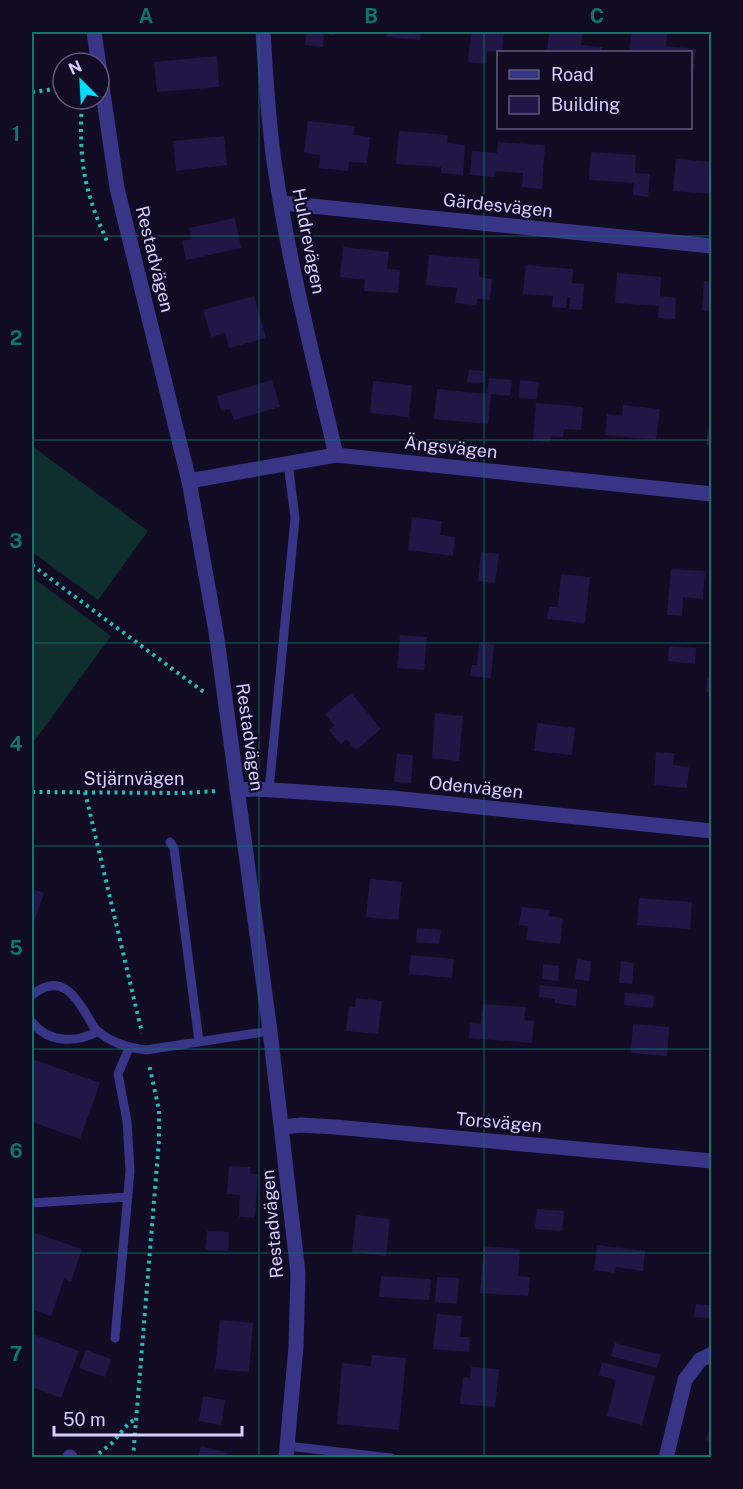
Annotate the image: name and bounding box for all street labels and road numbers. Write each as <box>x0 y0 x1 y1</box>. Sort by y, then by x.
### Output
street label: Huldrevägen <box>288 186 330 296</box>
street label: Gärdesvägen <box>442 189 554 221</box>
street label: Restadvägen <box>132 204 178 314</box>
street label: Ängsvägen <box>403 431 499 462</box>
street label: Restadvägen <box>232 682 268 792</box>
street label: Stjärnvägen <box>84 768 184 789</box>
street label: Odenvägen <box>428 772 524 802</box>
street label: Torsvägen <box>455 1108 543 1136</box>
street label: Restadvägen <box>257 1169 287 1279</box>

